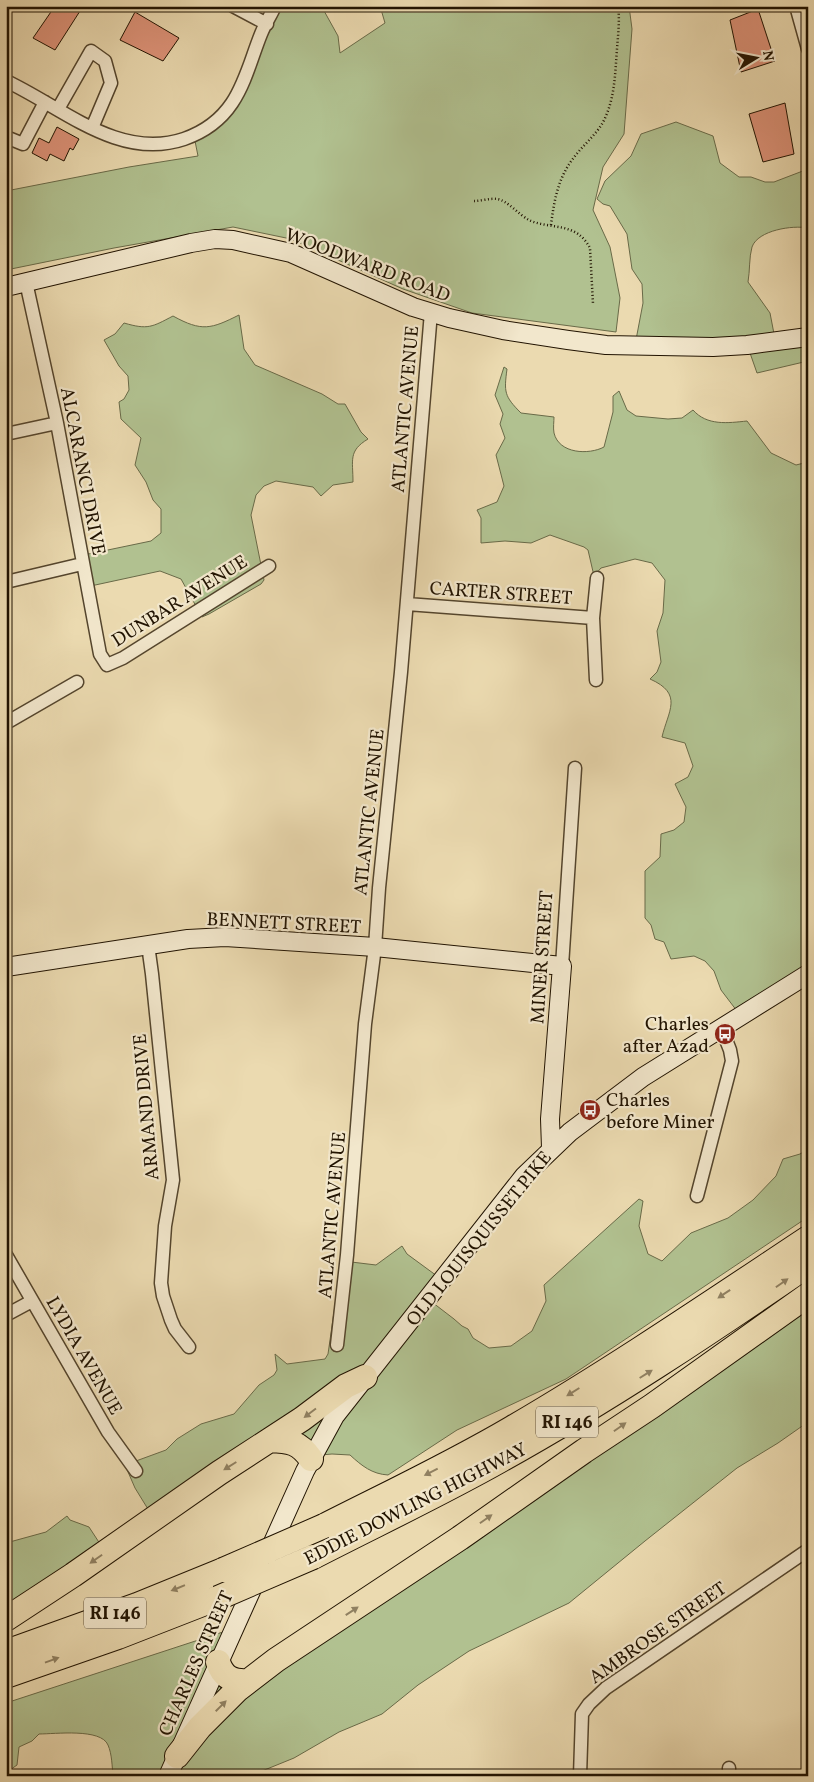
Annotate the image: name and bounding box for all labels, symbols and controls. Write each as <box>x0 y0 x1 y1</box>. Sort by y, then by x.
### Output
north arrow <box>732 32 782 82</box>
text: N <box>757 49 778 63</box>
street label: WOODWARD ROAD <box>281 222 454 309</box>
street label: ATLANTIC AVENUE <box>386 325 426 494</box>
street label: ALCARANCI DRIVE <box>53 385 111 558</box>
street label: DUNBAR AVENUE <box>107 549 253 654</box>
street label: CARTER STREET <box>429 576 573 612</box>
street label: ATLANTIC AVENUE <box>348 727 392 897</box>
street label: MINER STREET <box>525 890 561 1025</box>
street label: BENNETT STREET <box>206 907 362 941</box>
place label: Charles after Azad <box>623 1012 709 1060</box>
bus stop icon: Charles after Azad <box>713 1022 737 1046</box>
street label: ARMAND DRIVE <box>128 1032 166 1181</box>
place label: Charles before Miner <box>606 1088 715 1136</box>
bus stop icon: Charles before Miner <box>578 1098 602 1122</box>
street label: ATLANTIC AVENUE <box>313 1131 353 1300</box>
street label: OLD LOUISQUISSET PIKE <box>401 1146 558 1332</box>
one-way arrow <box>775 1278 788 1288</box>
one-way arrow <box>717 1289 730 1299</box>
street label: LYDIA AVENUE <box>39 1292 128 1420</box>
one-way arrow <box>640 1369 653 1378</box>
one-way arrow <box>566 1387 579 1397</box>
road number: RI 146 <box>536 1406 598 1438</box>
one-way arrow <box>304 1408 317 1419</box>
one-way arrow <box>613 1422 626 1432</box>
street label: EDDIE DOWLING HIGHWAY <box>300 1437 532 1572</box>
one-way arrow <box>223 1462 236 1471</box>
one-way arrow <box>424 1468 438 1476</box>
one-way arrow <box>479 1514 493 1524</box>
one-way arrow <box>90 1554 103 1564</box>
street label: AMBROSE STREET <box>584 1576 732 1691</box>
one-way arrow <box>171 1585 185 1593</box>
street label: CHARLES STREET <box>153 1587 241 1741</box>
road number: RI 146 <box>84 1598 146 1629</box>
one-way arrow <box>345 1606 358 1615</box>
one-way arrow <box>45 1656 60 1663</box>
one-way arrow <box>215 1701 227 1713</box>

